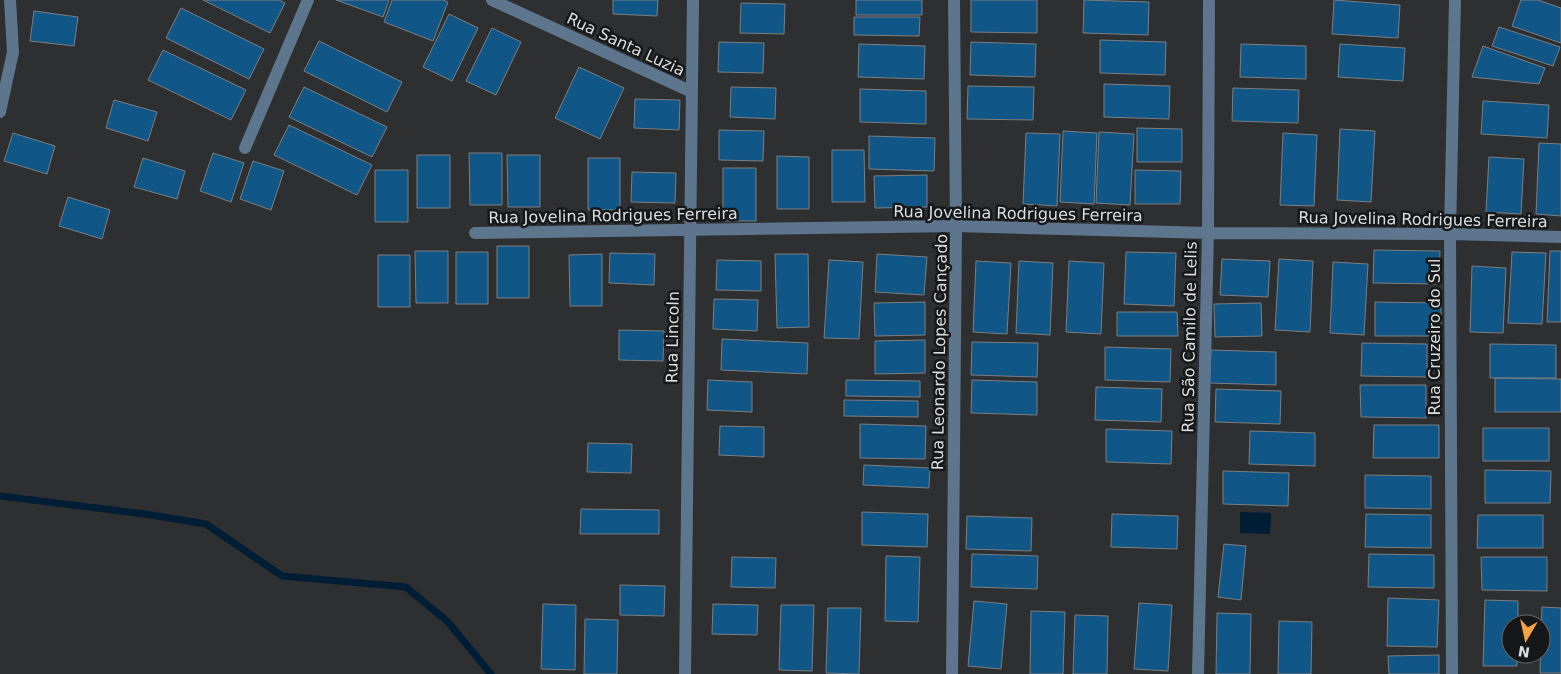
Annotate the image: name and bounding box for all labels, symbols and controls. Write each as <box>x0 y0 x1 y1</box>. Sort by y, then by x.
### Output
street label: Rua Santa Luzia <box>564 9 688 80</box>
street label: Rua Jovelina Rodrigues Ferreira <box>893 202 1143 225</box>
street label: Rua Jovelina Rodrigues Ferreira <box>488 204 738 227</box>
street label: Rua Jovelina Rodrigues Ferreira <box>1298 208 1548 231</box>
street label: Rua Leonardo Lopes Cançado <box>928 234 951 470</box>
street label: Rua São Camilo de Lelis <box>1178 241 1201 433</box>
street label: Rua Cruzeiro do Sul <box>1425 259 1444 415</box>
street label: Rua Lincoln <box>662 291 683 383</box>
north arrow <box>1501 614 1551 664</box>
text: N <box>1517 643 1531 661</box>

